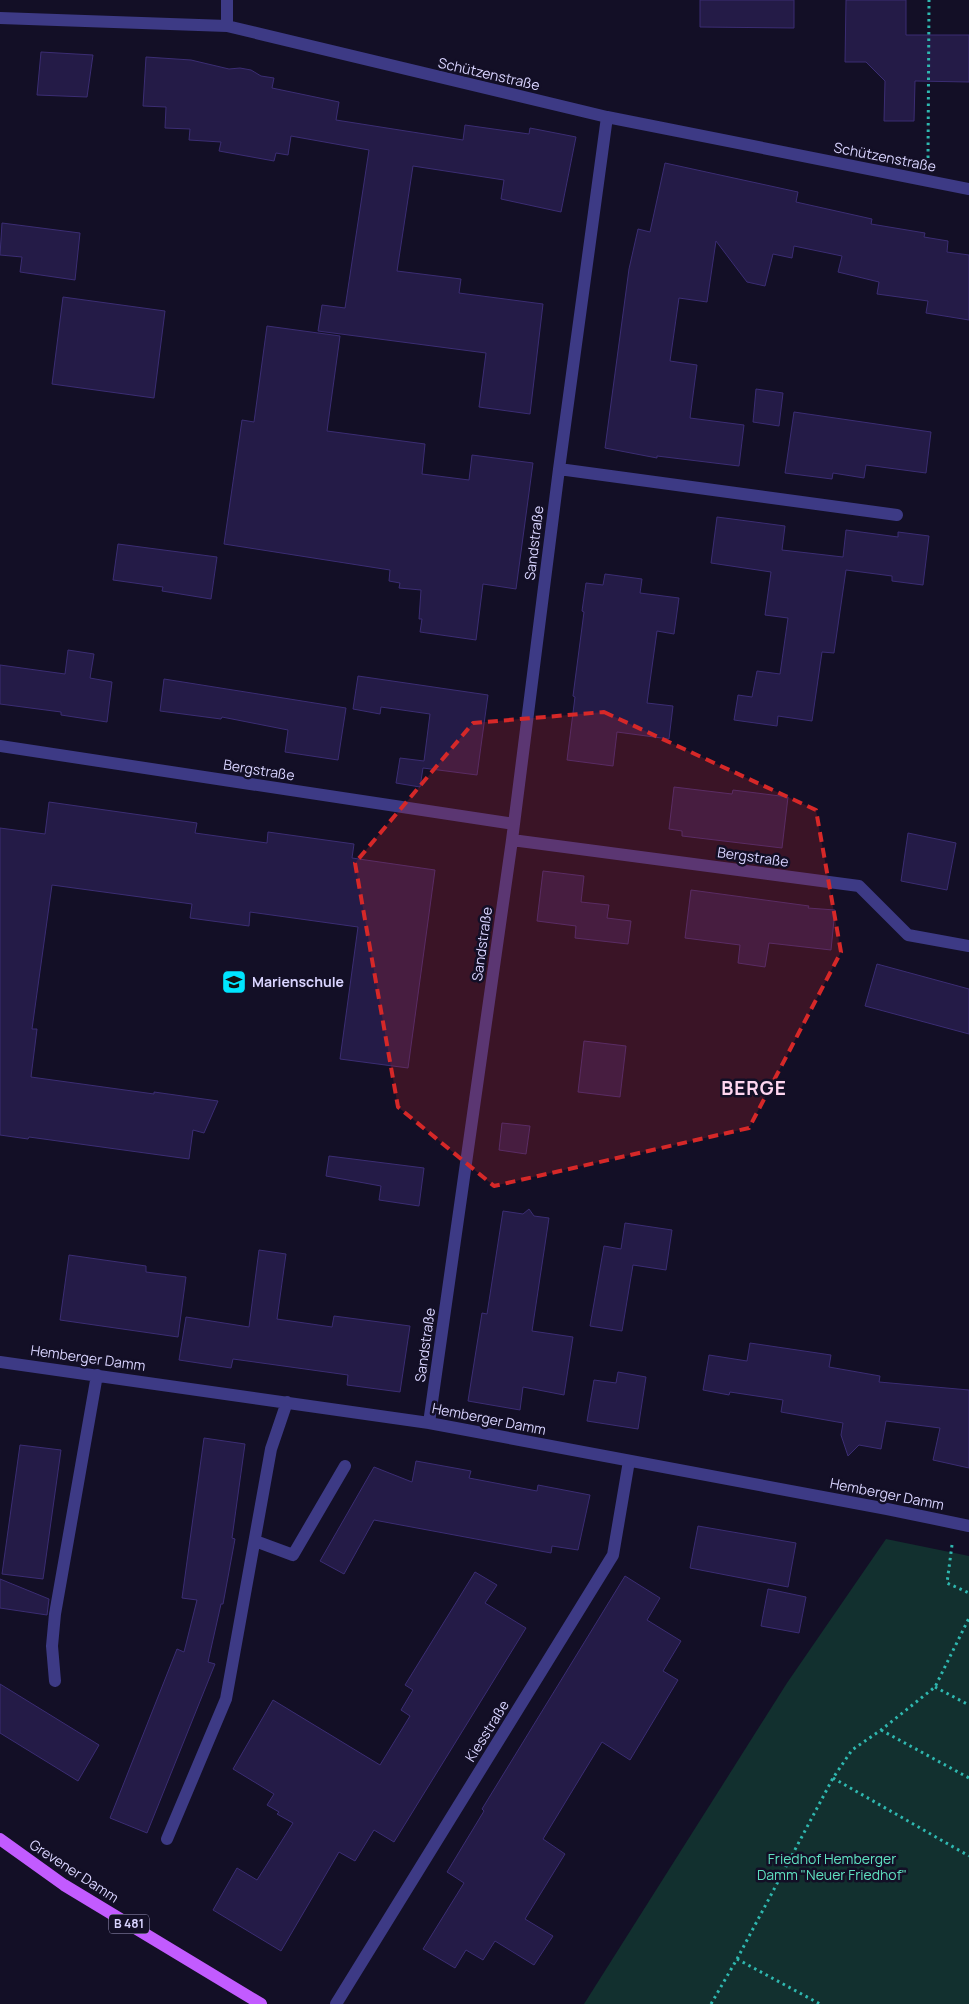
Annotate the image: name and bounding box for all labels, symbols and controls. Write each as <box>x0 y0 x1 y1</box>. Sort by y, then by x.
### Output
street label: Schützenstraße <box>436 53 542 94</box>
street label: Schützenstraße <box>832 137 938 176</box>
street label: Sandstraße <box>520 505 548 581</box>
street label: Bergstraße <box>222 755 296 785</box>
street label: Bergstraße <box>716 842 790 871</box>
street label: Sandstraße <box>467 905 496 982</box>
school or university icon: Marienschule <box>221 969 247 995</box>
place label: Marienschule <box>252 972 344 991</box>
district label: BERGE <box>721 1075 787 1101</box>
street label: Sandstraße <box>410 1306 439 1383</box>
street label: Hemberger Damm <box>29 1340 147 1375</box>
street label: Hemberger Damm <box>430 1398 548 1439</box>
street label: Hemberger Damm <box>828 1473 946 1514</box>
street label: Kiesstraße <box>460 1696 513 1765</box>
street label: Grevener Damm <box>26 1835 123 1907</box>
park label: Friedhof Hemberger Damm "Neuer Friedhof" <box>757 1849 907 1884</box>
road number: B 481 <box>109 1915 149 1934</box>

